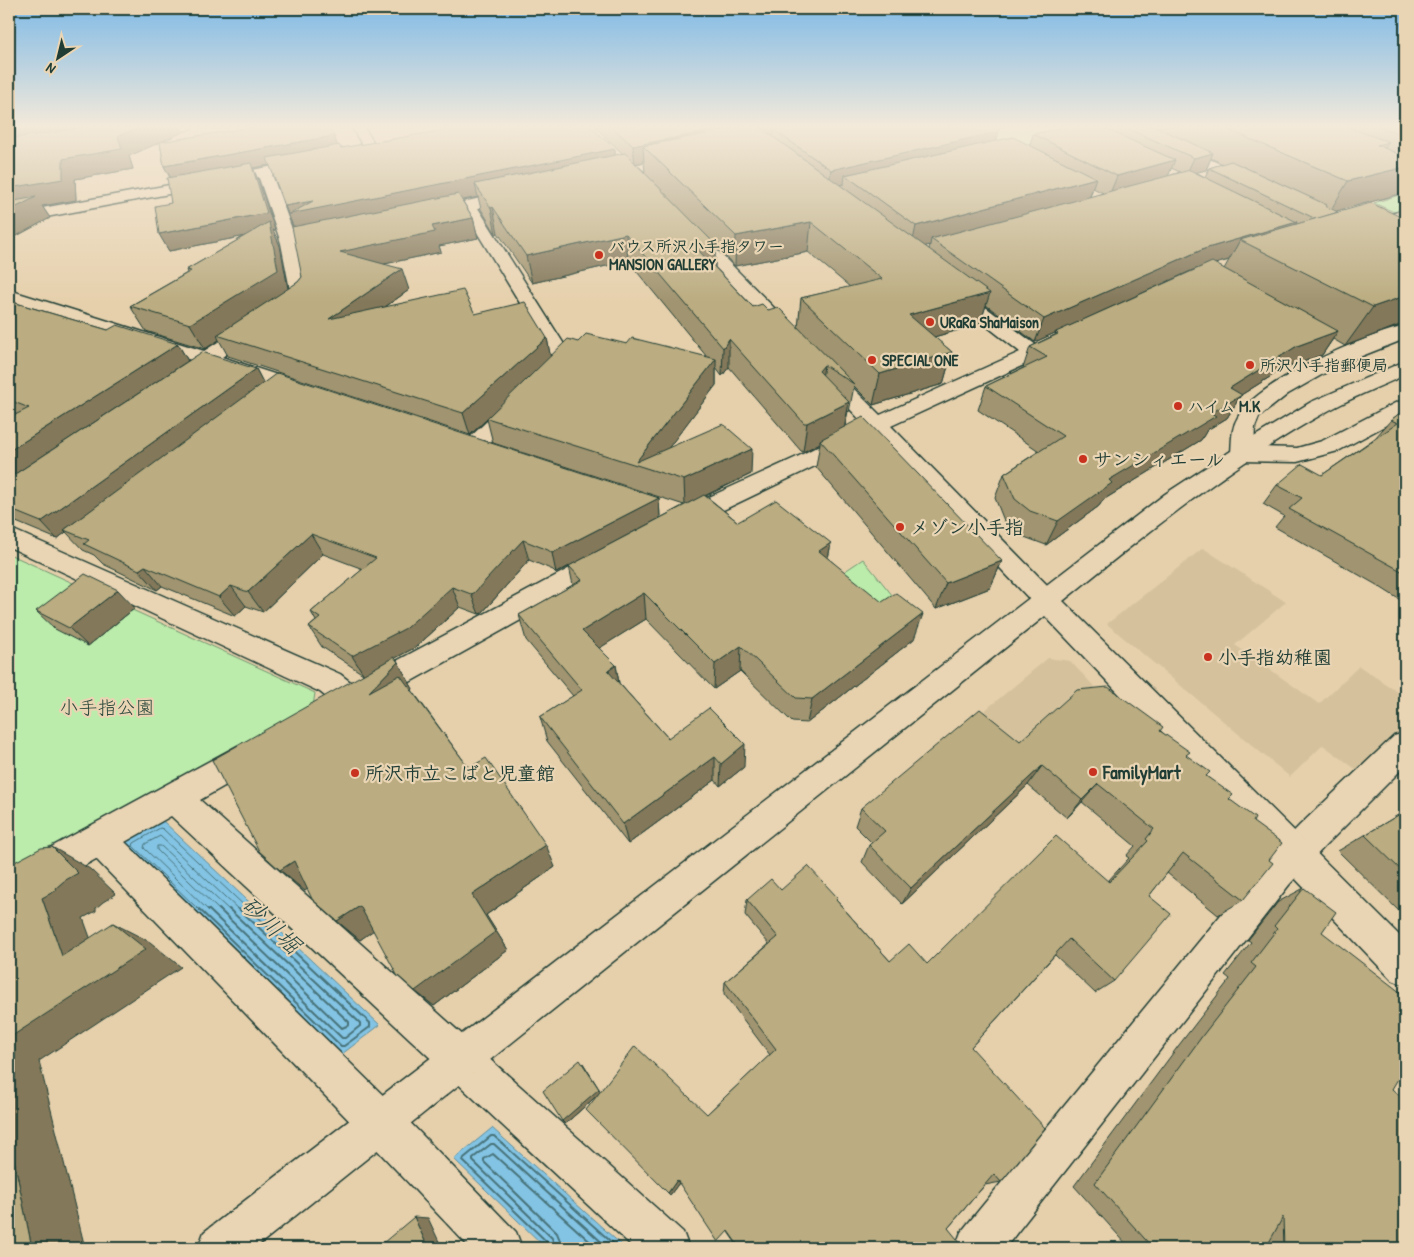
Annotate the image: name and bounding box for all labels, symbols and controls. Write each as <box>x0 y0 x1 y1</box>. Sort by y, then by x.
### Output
north arrow <box>32 32 82 82</box>
text: N <box>41 59 59 79</box>
place label: バウス所沢小手指タワー MANSION GALLERY <box>609 235 784 275</box>
marker: バウス所沢小手指タワー MANSION GALLERY <box>593 249 605 261</box>
place label: URaRa ShaMaison <box>940 311 1039 333</box>
marker: URaRa ShaMaison <box>924 316 936 328</box>
place label: SPECIAL ONE <box>882 349 959 371</box>
marker: SPECIAL ONE <box>866 354 878 366</box>
place label: 所沢小手指郵便局 <box>1260 354 1388 376</box>
marker: 所沢小手指郵便局 <box>1244 359 1256 371</box>
place label: ハイム M.K <box>1188 395 1261 417</box>
marker: ハイム M.K <box>1172 400 1184 412</box>
place label: サンシィエール <box>1093 446 1225 472</box>
marker: サンシィエール <box>1077 453 1089 465</box>
place label: メゾン小手指 <box>910 514 1024 540</box>
marker: メゾン小手指 <box>894 521 906 533</box>
place label: 小手指幼稚園 <box>1218 644 1332 670</box>
marker: 小手指幼稚園 <box>1202 651 1214 663</box>
park label: 小手指公園 <box>59 694 155 720</box>
place label: FamilyMart <box>1102 759 1182 786</box>
place label: 所沢市立こばと児童館 <box>365 760 555 786</box>
marker: FamilyMart <box>1087 766 1099 778</box>
marker: 所沢市立こばと児童館 <box>349 767 361 779</box>
water label: 砂川堀 <box>234 888 310 962</box>

